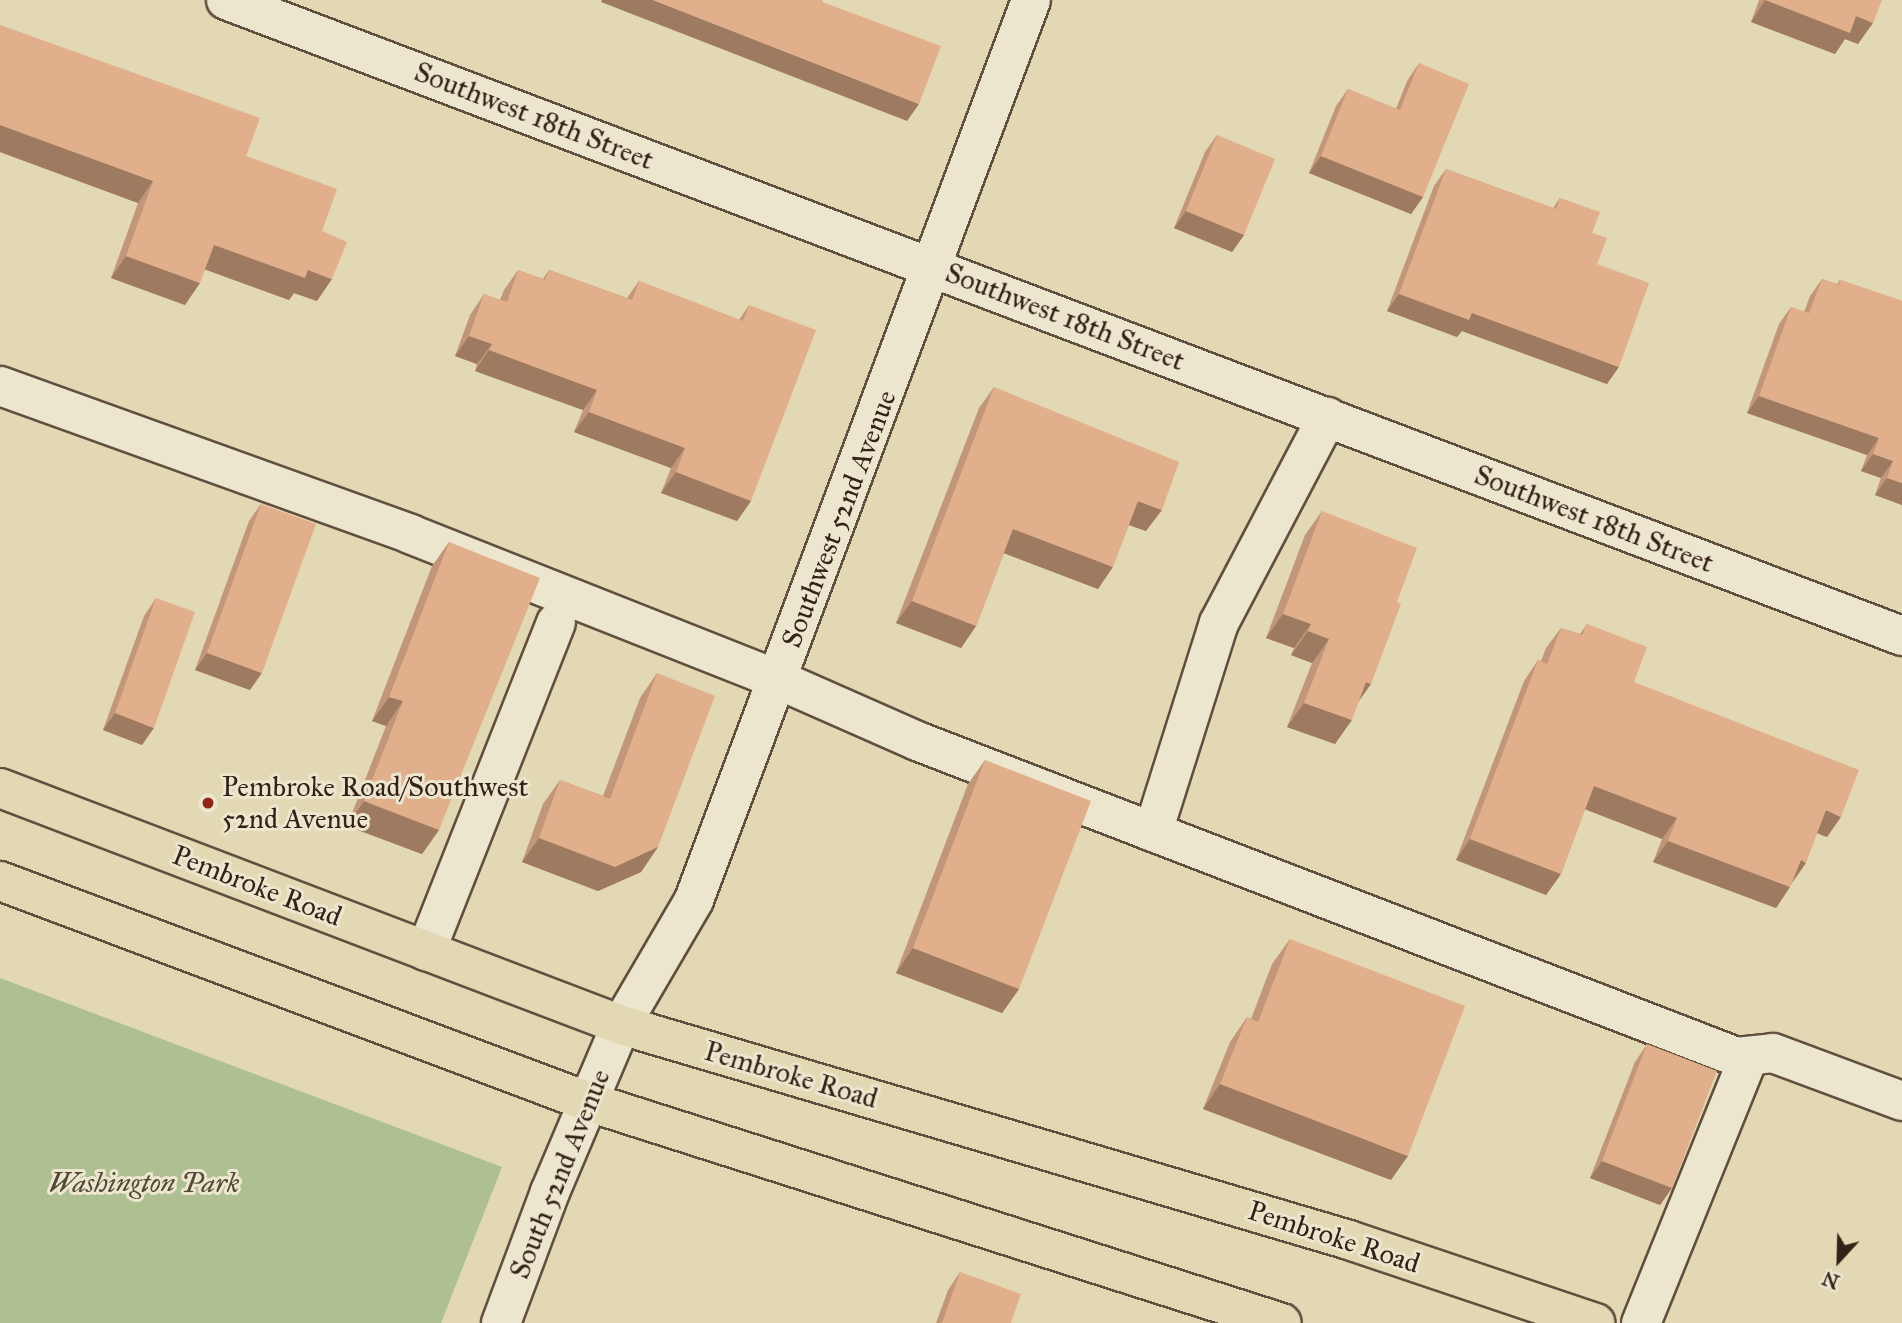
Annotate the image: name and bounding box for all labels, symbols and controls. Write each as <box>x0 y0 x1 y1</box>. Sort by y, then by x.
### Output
street label: Southwest 18th Street <box>410 55 658 177</box>
street label: Southwest 18th Street <box>941 256 1189 378</box>
street label: Southwest 52nd Avenue <box>774 386 904 652</box>
street label: Southwest 18th Street <box>1470 458 1718 580</box>
place label: Pembroke Road/Southwest 52nd Avenue <box>222 770 528 836</box>
marker: Pembroke Road/Southwest 52nd Avenue <box>200 795 216 811</box>
street label: Pembroke Road <box>168 838 346 934</box>
street label: Pembroke Road <box>701 1034 881 1116</box>
street label: South 52nd Avenue <box>503 1064 617 1284</box>
park label: Washington Park <box>49 1166 239 1200</box>
street label: Pembroke Road <box>1244 1193 1424 1281</box>
north arrow <box>1804 1225 1874 1295</box>
text: N <box>1819 1266 1843 1294</box>

